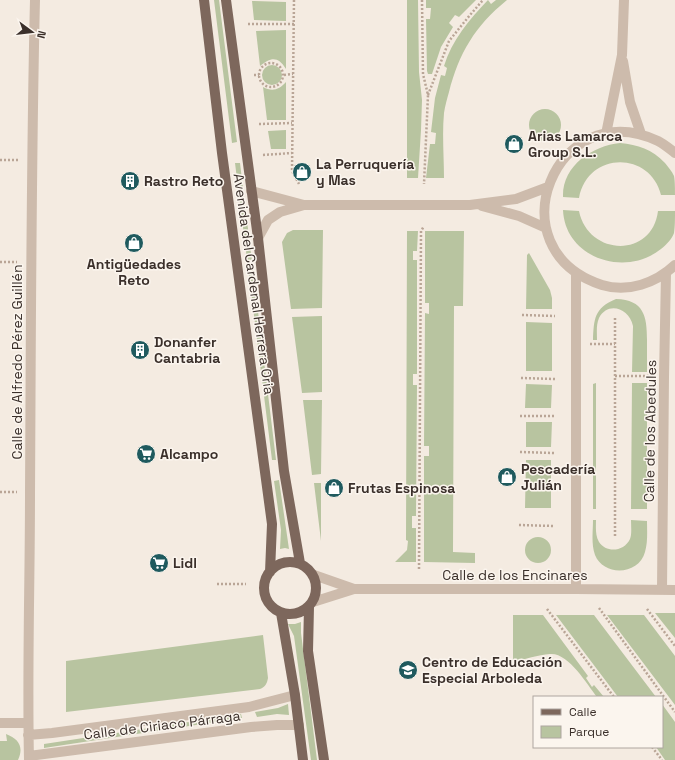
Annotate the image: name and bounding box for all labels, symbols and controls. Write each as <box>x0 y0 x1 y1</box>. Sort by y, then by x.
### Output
north arrow <box>12 12 52 52</box>
text: N <box>34 29 49 40</box>
place label: Arias Lamarca Group S.L. <box>528 127 622 161</box>
shop icon: Arias Lamarca Group S.L. <box>503 133 525 155</box>
place label: La Perruquería y Mas <box>316 155 414 189</box>
shop icon: La Perruquería y Mas <box>291 161 313 183</box>
building icon: Rastro Reto <box>119 170 141 192</box>
place label: Rastro Reto <box>144 172 223 190</box>
street label: Avenida del Cardenal Herrera Oria <box>230 172 278 396</box>
shop icon: Antigüedades Reto <box>123 232 145 254</box>
place label: Antigüedades Reto <box>87 255 181 289</box>
street label: Calle de Alfredo Pérez Guillén <box>8 265 26 459</box>
place label: Donanfer Cantabria <box>154 333 220 367</box>
building icon: Donanfer Cantabria <box>129 339 151 361</box>
street label: Calle de los Abedules <box>640 360 660 502</box>
supermarket icon: Alcampo <box>135 443 157 465</box>
place label: Alcampo <box>160 445 218 463</box>
place label: Pescadería Julián <box>521 460 595 494</box>
shop icon: Pescadería Julián <box>496 466 518 488</box>
shop icon: Frutas Espinosa <box>323 477 345 499</box>
place label: Frutas Espinosa <box>348 479 455 497</box>
supermarket icon: Lidl <box>148 552 170 574</box>
place label: Lidl <box>173 554 197 572</box>
street label: Calle de los Encinares <box>442 566 588 584</box>
place label: Centro de Educación Especial Arboleda <box>422 653 562 687</box>
school or university icon: Centro de Educación Especial Arboleda <box>397 659 419 681</box>
legend <box>533 696 663 748</box>
text: Calle <box>569 704 597 720</box>
street label: Calle de Ciriaco Párraga <box>83 706 241 744</box>
text: Parque <box>569 724 609 740</box>

